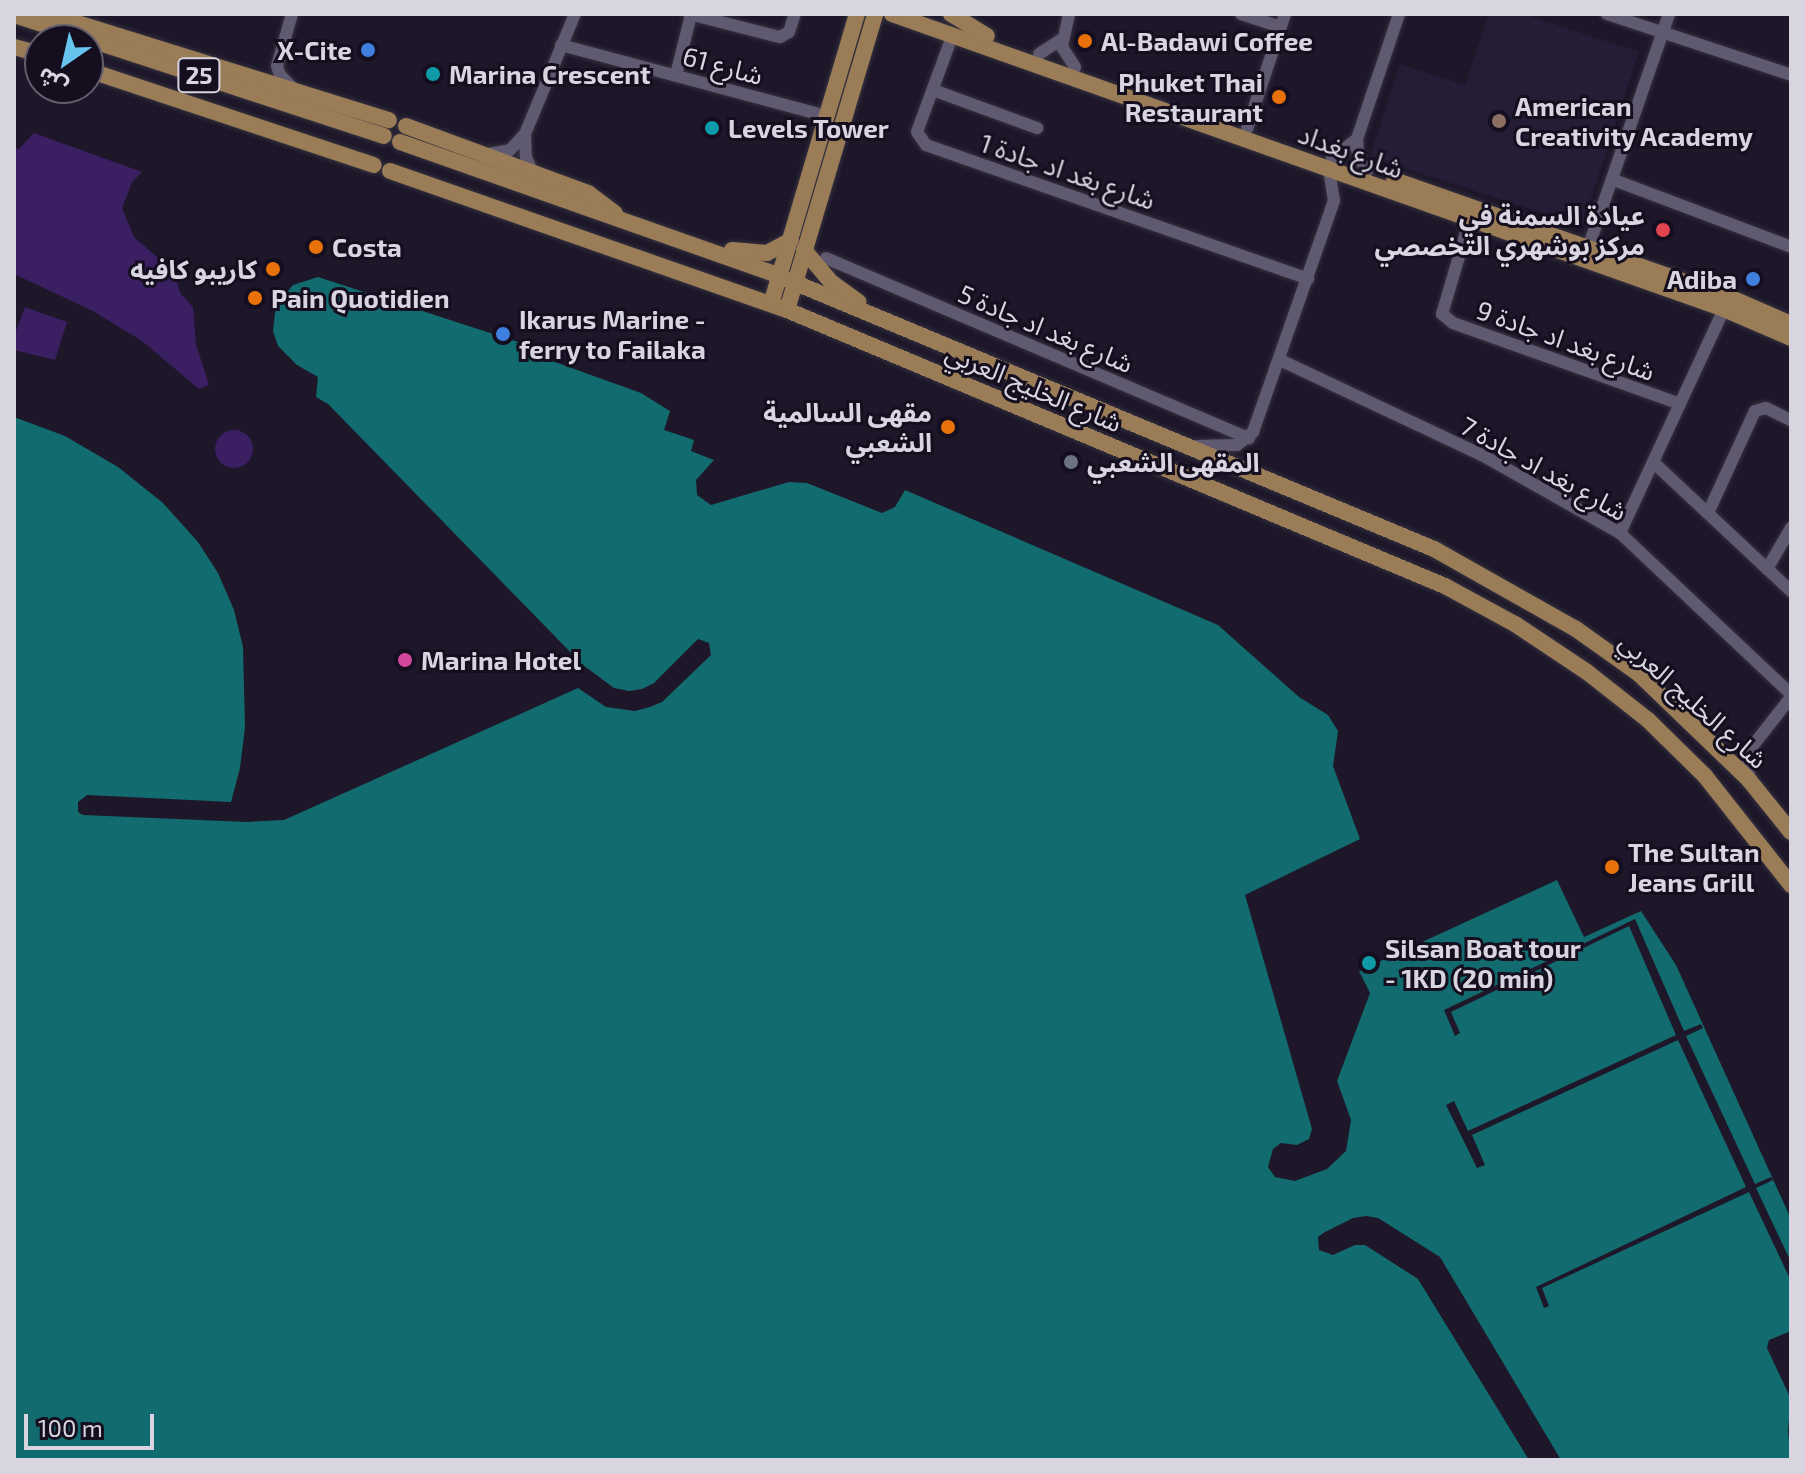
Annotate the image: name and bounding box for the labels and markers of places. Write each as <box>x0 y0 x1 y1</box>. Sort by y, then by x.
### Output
place label: Al-Badawi Coffee <box>1101 25 1313 57</box>
marker: Al-Badawi Coffee <box>1076 32 1094 50</box>
place label: X-Cite <box>277 34 352 66</box>
marker: X-Cite <box>359 41 377 59</box>
place label: Marina Crescent <box>449 58 651 90</box>
marker: Marina Crescent <box>424 65 442 83</box>
place label: Phuket Thai Restaurant <box>1118 66 1263 128</box>
marker: Phuket Thai Restaurant <box>1270 88 1288 106</box>
place label: American Creativity Academy <box>1515 90 1754 152</box>
place label: Levels Tower <box>728 112 890 144</box>
marker: American Creativity Academy <box>1490 112 1508 130</box>
marker: Levels Tower <box>703 119 721 137</box>
place label: عيادة السمنة في مركز بوشهري التخصصي <box>1375 199 1645 260</box>
marker: عيادة السمنة في مركز بوشهري التخصصي <box>1652 219 1674 241</box>
place label: Costa <box>332 231 402 263</box>
marker: Costa <box>307 238 325 256</box>
place label: كاريبو كافيه <box>130 253 257 285</box>
marker: كاريبو كافيه <box>264 260 282 278</box>
place label: Adiba <box>1667 263 1737 295</box>
marker: Adiba <box>1744 270 1762 288</box>
place label: Pain Quotidien <box>271 282 450 314</box>
marker: Pain Quotidien <box>246 289 264 307</box>
place label: Ikarus Marine - ferry to Failaka <box>519 303 707 364</box>
marker: Ikarus Marine - ferry to Failaka <box>494 325 512 343</box>
place label: مقهى السالمية الشعبي <box>763 396 932 458</box>
marker: مقهى السالمية الشعبي <box>939 418 957 436</box>
place label: المقهى الشعبي <box>1087 446 1260 478</box>
marker: المقهى الشعبي <box>1062 453 1080 471</box>
place label: Marina Hotel <box>421 644 581 676</box>
marker: Marina Hotel <box>396 651 414 669</box>
place label: The Sultan Jeans Grill <box>1628 836 1760 898</box>
marker: The Sultan Jeans Grill <box>1603 858 1621 876</box>
place label: Silsan Boat tour - 1KD (20 min) <box>1385 932 1581 994</box>
marker: Silsan Boat tour - 1KD (20 min) <box>1360 954 1378 972</box>

